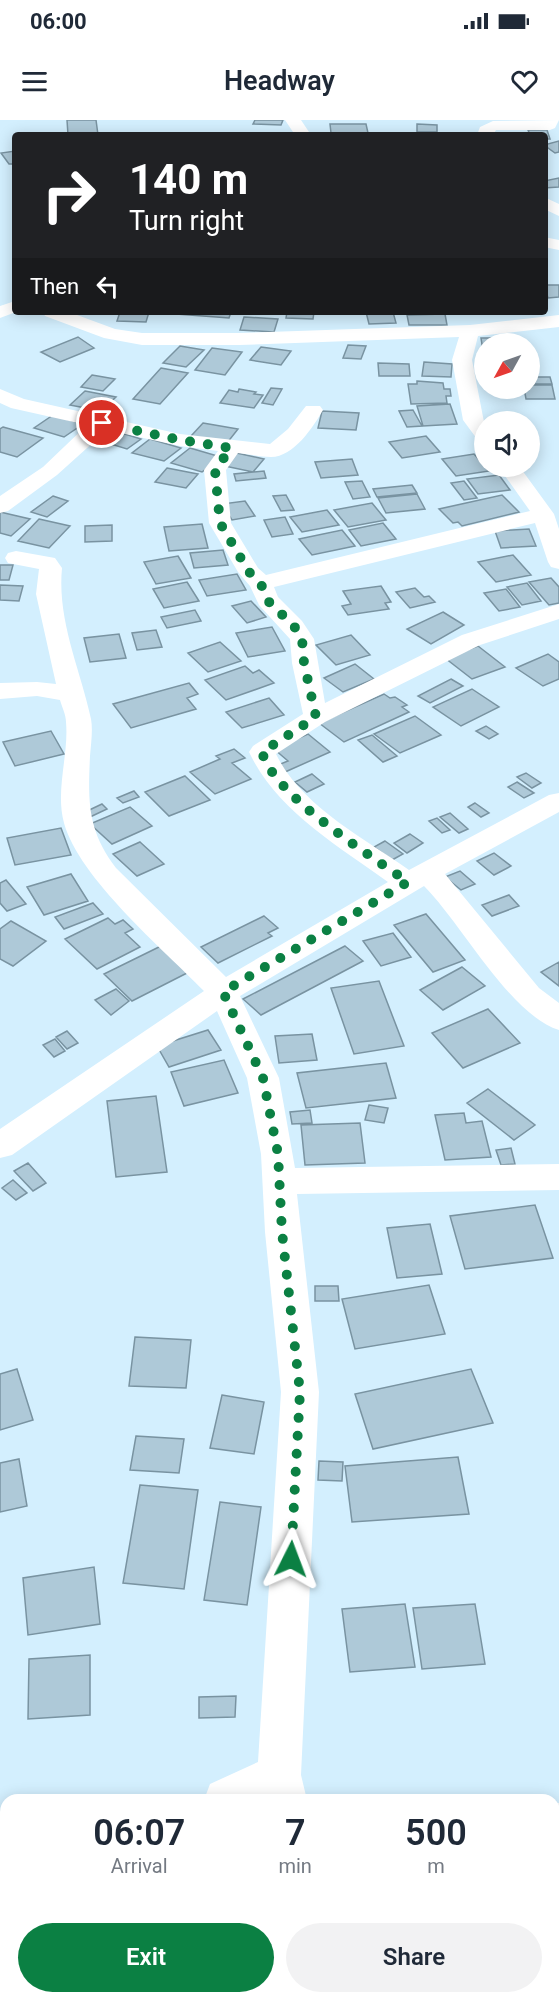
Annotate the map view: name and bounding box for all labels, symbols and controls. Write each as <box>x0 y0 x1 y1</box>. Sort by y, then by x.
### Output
text: 06:00 <box>30 9 87 34</box>
icon: menu <box>18 65 51 98</box>
text: Headway <box>224 65 335 97</box>
icon: heart <box>508 65 541 98</box>
text: 140 m <box>129 155 248 204</box>
icon: right <box>30 156 108 234</box>
text: Turn right <box>129 205 244 237</box>
icon: left <box>91 270 124 303</box>
text: Then <box>30 274 79 299</box>
north arrow <box>474 333 540 399</box>
map controls <box>474 333 540 477</box>
pin <box>76 397 127 448</box>
icon: arrive <box>85 406 118 439</box>
button: sound <box>474 411 540 477</box>
position arrow <box>259 1527 323 1591</box>
text: 06:07 <box>93 1812 185 1854</box>
text: 7 <box>285 1812 305 1854</box>
text: 500 <box>405 1812 467 1854</box>
text: Arrival <box>111 1854 168 1878</box>
text: min <box>278 1854 312 1878</box>
text: m <box>427 1854 445 1878</box>
button: Exit <box>18 1923 274 1992</box>
button: Share <box>286 1923 542 1992</box>

